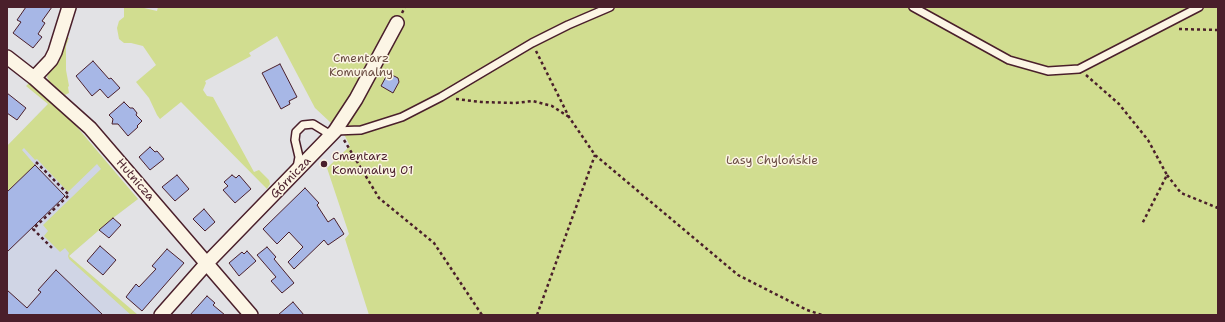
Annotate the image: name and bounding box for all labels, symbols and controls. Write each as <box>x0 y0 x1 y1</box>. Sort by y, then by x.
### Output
park label: Cmentarz Komunalny <box>329 52 393 80</box>
place label: Cmentarz Komunalny 01 <box>332 150 413 178</box>
street label: Górnicza <box>268 154 314 202</box>
park label: Lasy Chylońskie <box>726 154 818 168</box>
street label: Hutnicza <box>113 156 157 204</box>
marker: Cmentarz Komunalny 01 <box>319 159 329 169</box>

